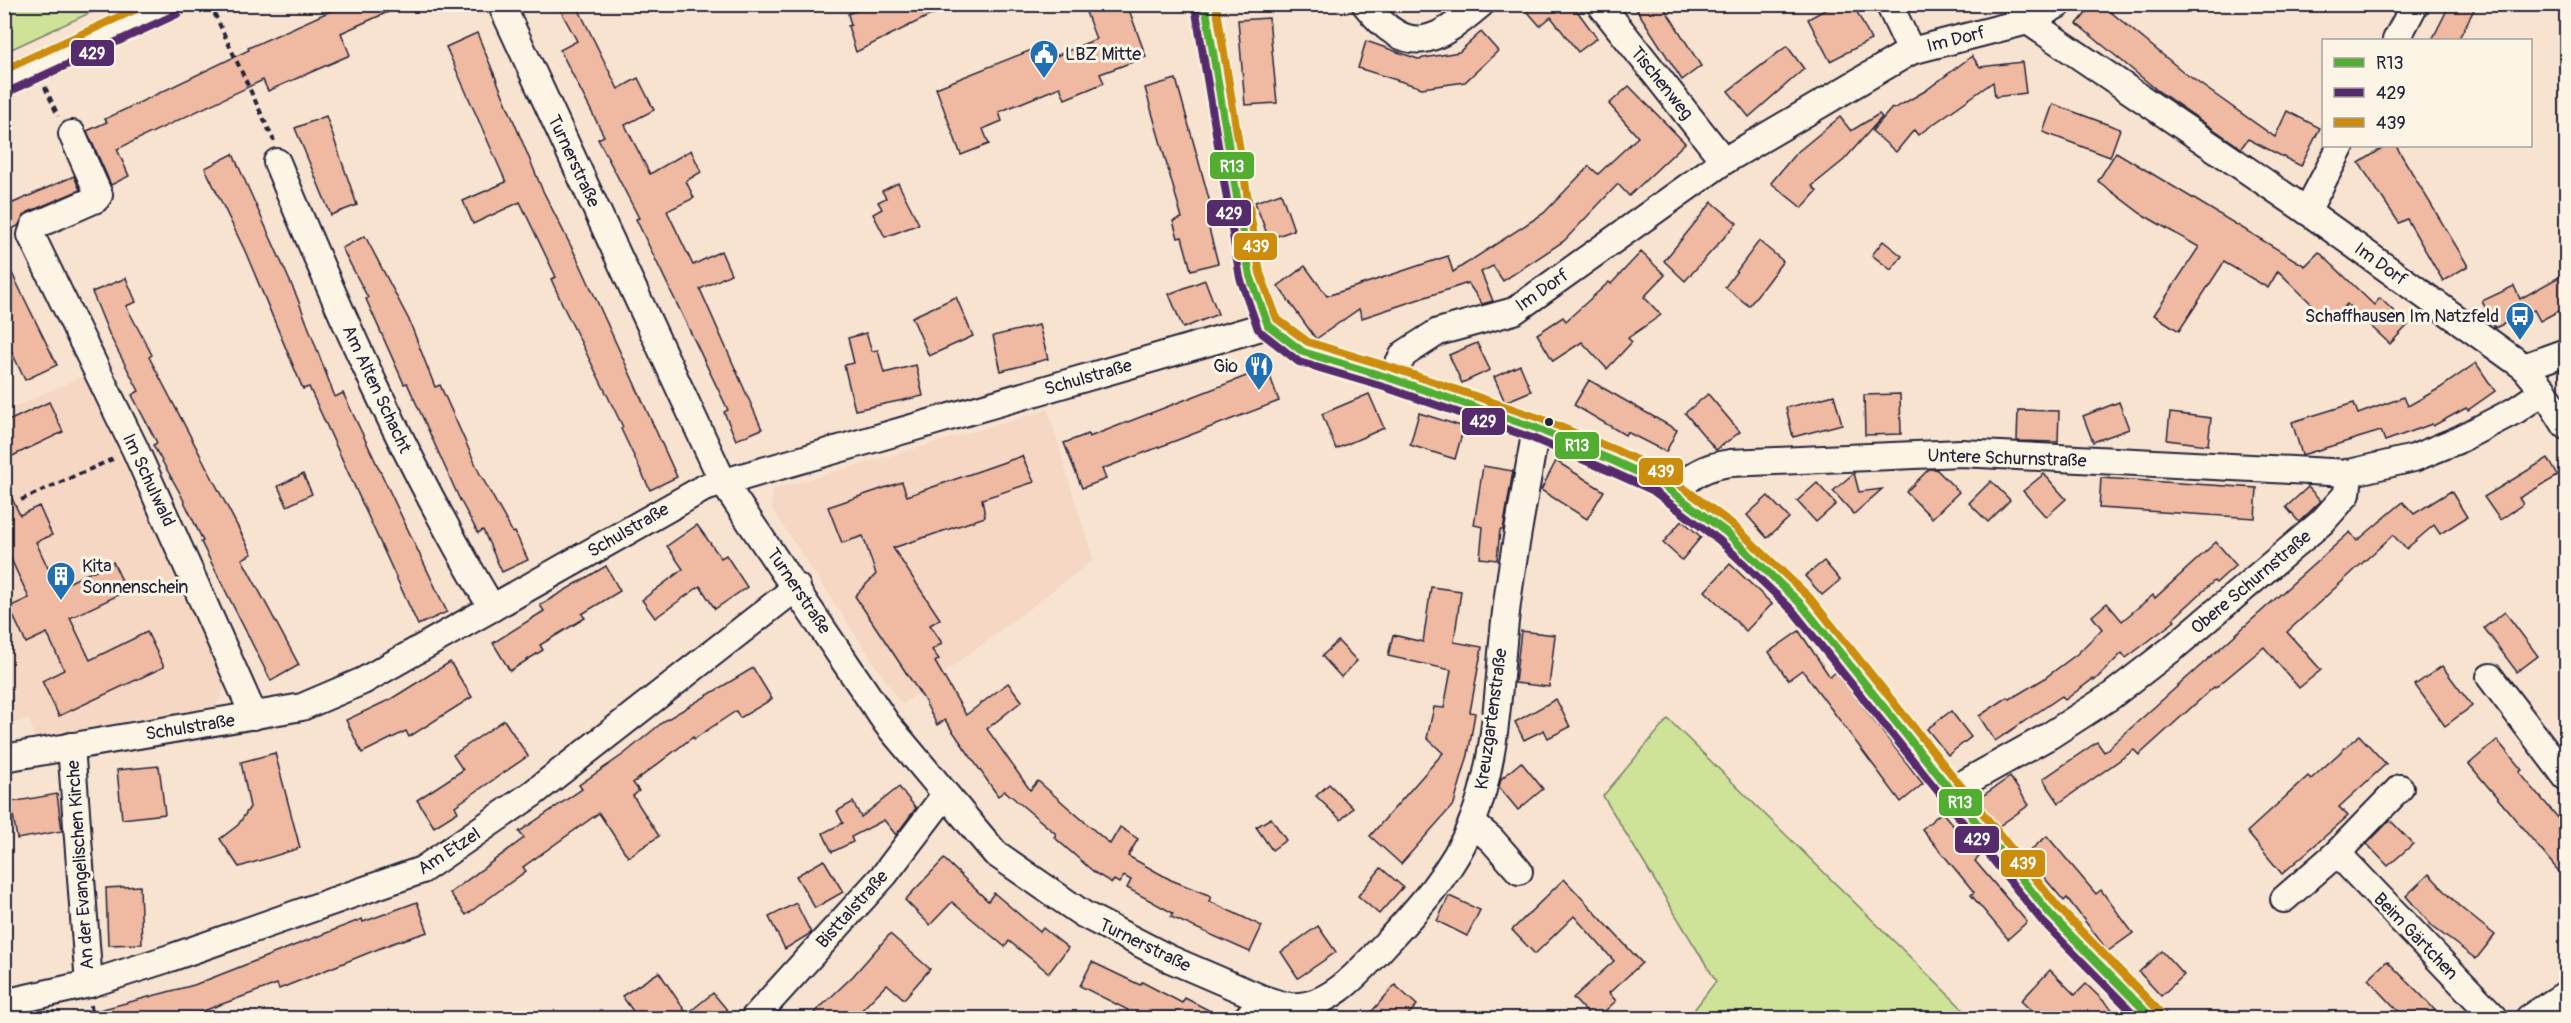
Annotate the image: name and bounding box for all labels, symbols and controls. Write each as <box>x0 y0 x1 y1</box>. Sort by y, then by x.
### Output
street label: Im Dorf <box>1924 21 1989 58</box>
public building icon: LBZ Mitte <box>1028 38 1060 80</box>
line badge: 429 <box>70 39 115 67</box>
legend <box>2322 39 2532 147</box>
street label: Tischenweg <box>1625 42 1698 125</box>
place label: LBZ Mitte <box>1065 43 1141 66</box>
text: 429 <box>79 44 105 64</box>
text: R13 <box>2376 52 2404 75</box>
text: 429 <box>2376 82 2406 105</box>
street label: Turnerstraße <box>542 111 605 211</box>
text: 439 <box>2376 112 2406 135</box>
line badge: R13 <box>1209 151 1255 180</box>
text: R13 <box>1220 157 1244 177</box>
line badge: 429 <box>1206 199 1252 227</box>
text: 429 <box>1216 204 1242 224</box>
line badge: 439 <box>1233 232 1278 261</box>
text: 439 <box>1243 237 1269 257</box>
street label: Im Dorf <box>2350 238 2412 292</box>
street label: Im Dorf <box>1511 263 1574 317</box>
bus stop icon: Schaffhausen Im Natzfeld <box>2504 300 2536 342</box>
place label: Schaffhausen Im Natzfeld <box>2305 305 2499 328</box>
street label: Am Alten Schacht <box>337 322 417 457</box>
restaurant icon: Gio <box>1243 350 1275 392</box>
street label: Schulstraße <box>1042 354 1135 401</box>
place label: Gio <box>1213 355 1238 378</box>
line badge: 429 <box>1461 407 1506 436</box>
text: 429 <box>1470 412 1496 432</box>
unlabelled marker <box>1543 416 1555 428</box>
street label: Im Schulwald <box>117 430 180 530</box>
line badge: R13 <box>1554 431 1600 460</box>
text: R13 <box>1565 436 1589 456</box>
street label: Untere Schurnstraße <box>1927 444 2087 473</box>
line badge: 439 <box>1638 457 1684 486</box>
text: 439 <box>1648 462 1674 482</box>
street label: Schulstraße <box>583 498 673 563</box>
street label: Obere Schurnstraße <box>2186 525 2316 639</box>
street label: Turnerstraße <box>761 544 836 639</box>
place label: Kita Sonnenschein <box>82 555 188 599</box>
building icon: Kita Sonnenschein <box>45 560 77 602</box>
street label: Kreuzgartenstraße <box>1470 647 1513 791</box>
street label: Schulstraße <box>144 709 237 746</box>
street label: An der Evangelischen Kirche <box>62 759 99 971</box>
line badge: R13 <box>1938 788 1983 817</box>
text: R13 <box>1948 793 1972 813</box>
street label: Am Etzel <box>413 823 485 880</box>
line badge: 429 <box>1954 825 2000 854</box>
text: 429 <box>1964 830 1990 850</box>
line badge: 439 <box>2000 849 2046 878</box>
text: 439 <box>2010 854 2036 874</box>
street label: Bisttalstraße <box>811 865 894 953</box>
street label: Beim Gärtchen <box>2368 888 2463 985</box>
street label: Turnerstraße <box>1095 913 1195 978</box>

